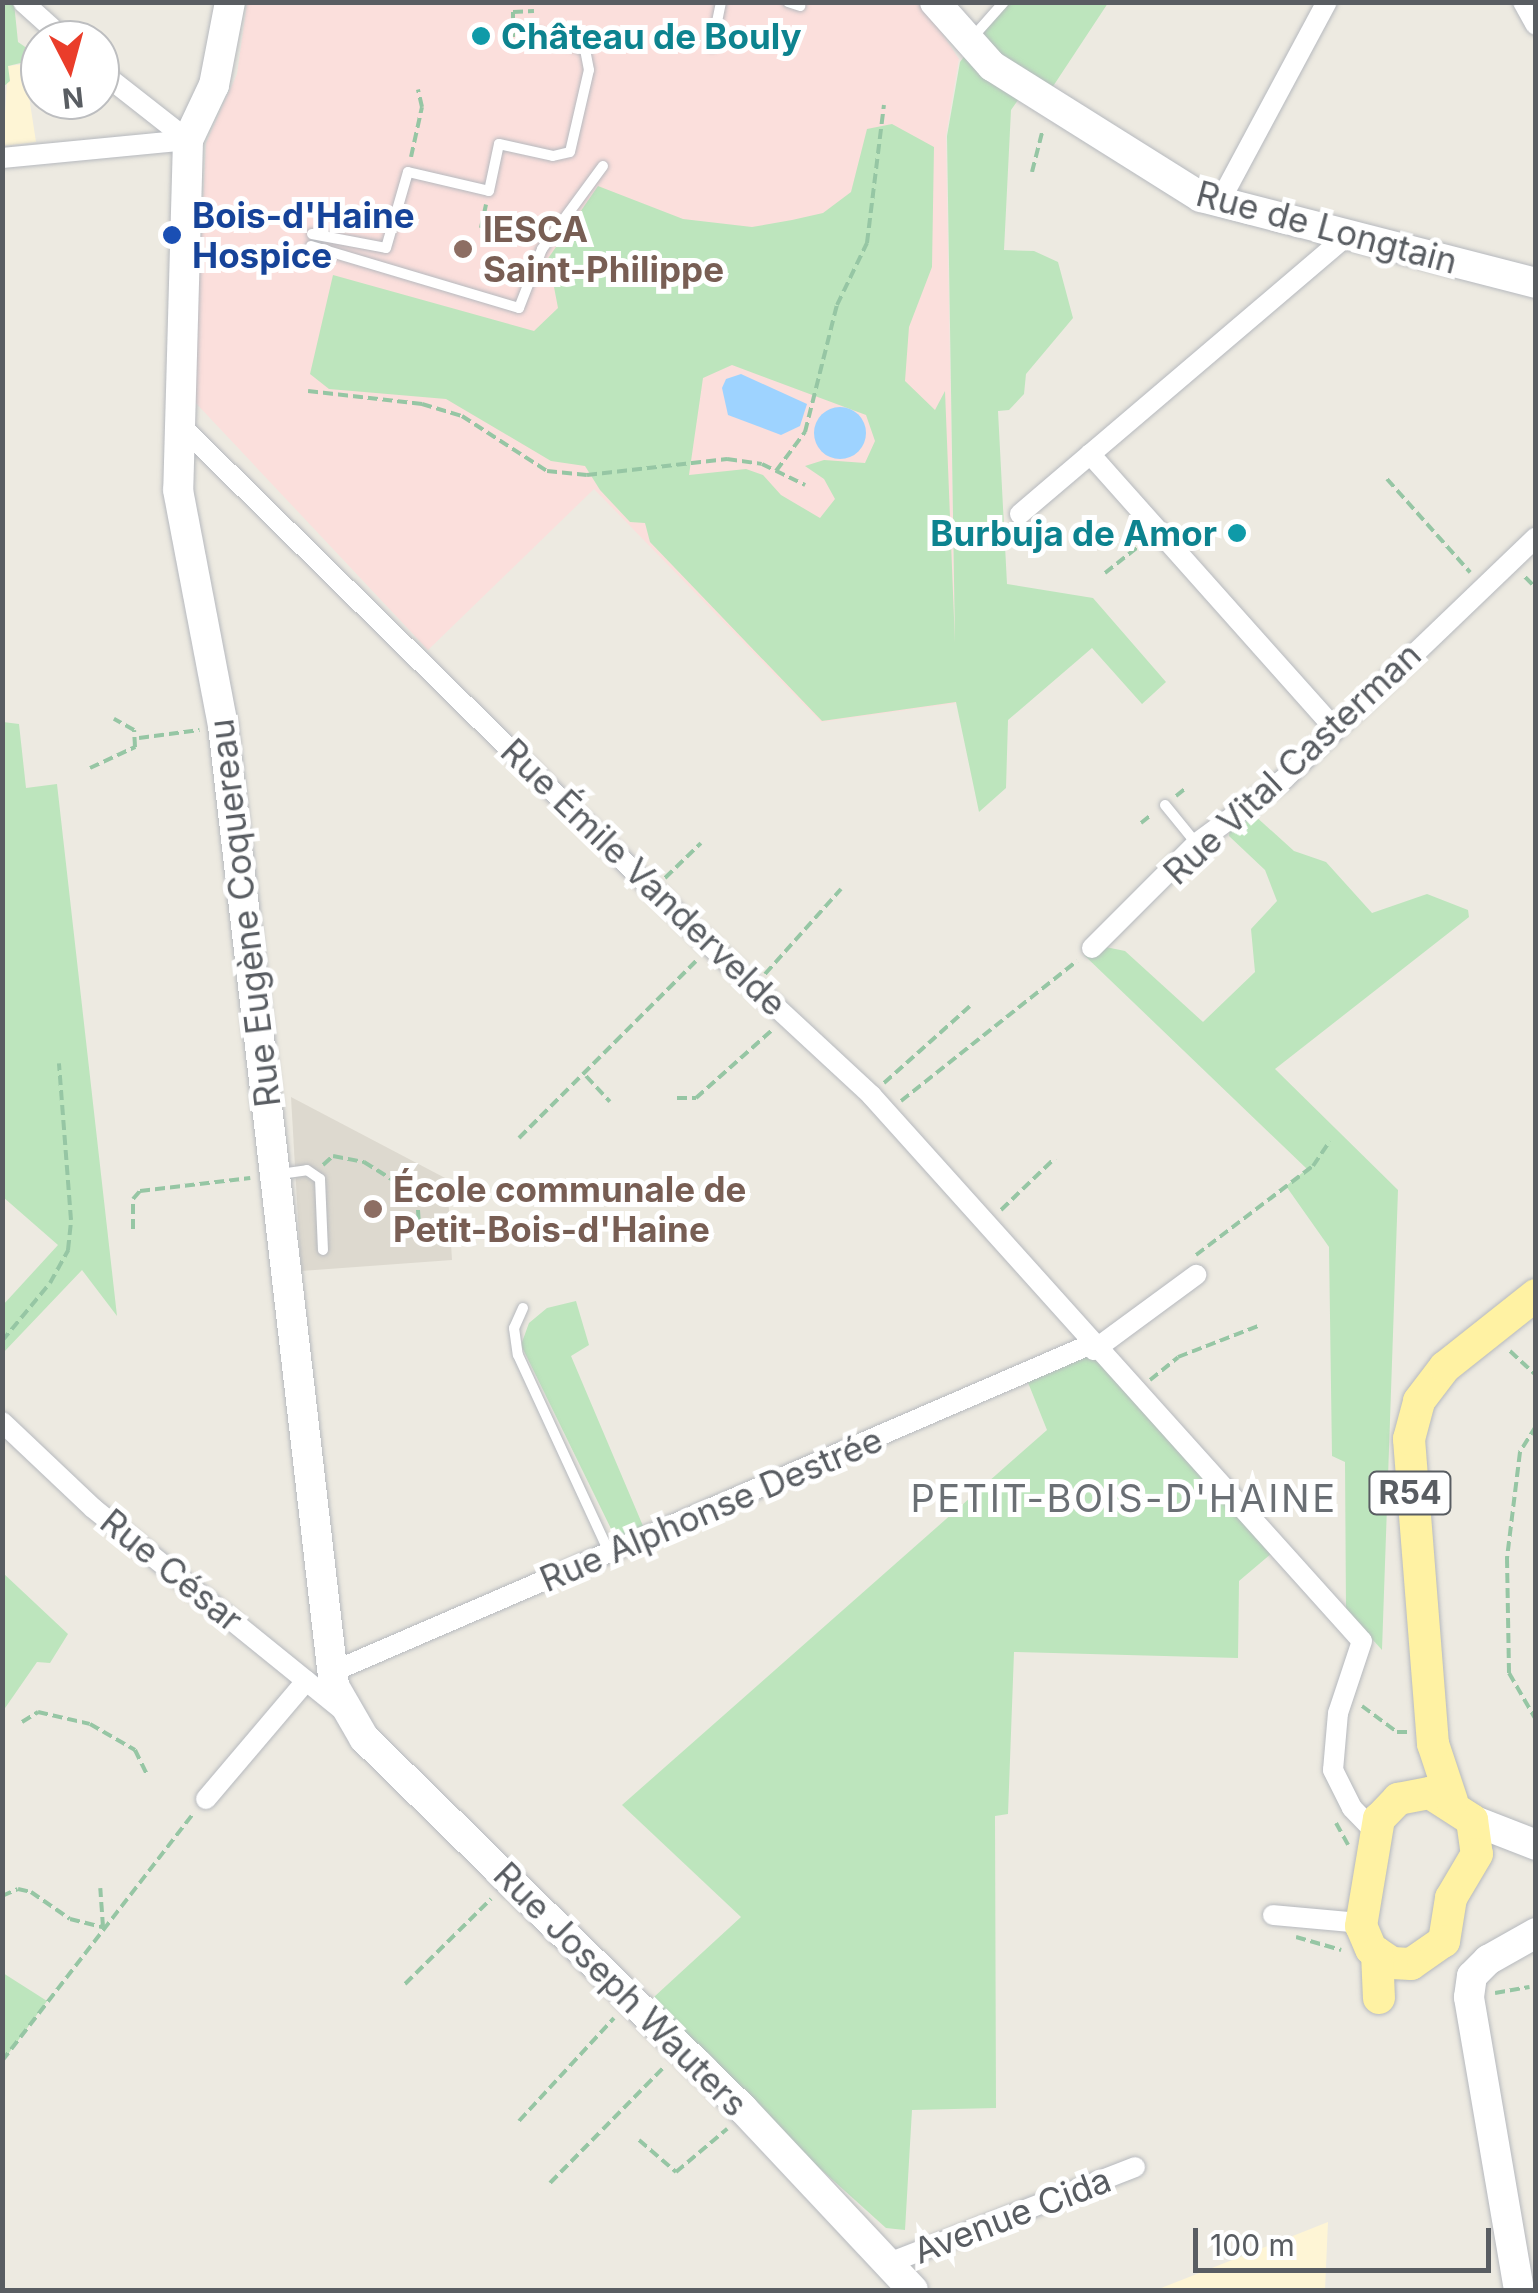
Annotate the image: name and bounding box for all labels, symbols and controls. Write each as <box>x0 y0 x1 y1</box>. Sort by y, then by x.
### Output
place label: Château de Bouly <box>501 15 802 57</box>
north arrow <box>20 20 120 120</box>
marker: Château de Bouly <box>470 25 492 47</box>
text: N <box>61 80 85 116</box>
street label: Rue de Longtain <box>1192 172 1462 282</box>
place label: Bois-d'Haine Hospice <box>192 194 415 276</box>
place label: IESCA Saint-Philippe <box>483 208 724 290</box>
marker: Bois-d'Haine Hospice <box>161 224 183 246</box>
marker: IESCA Saint-Philippe <box>452 238 474 260</box>
place label: Burbuja de Amor <box>930 512 1217 554</box>
marker: Burbuja de Amor <box>1226 522 1248 544</box>
street label: Rue Vital Casterman <box>1155 633 1429 893</box>
street label: Rue Eugène Coquereau <box>199 717 289 1109</box>
street label: Rue Émile Vandervelde <box>493 730 795 1024</box>
place label: École communale de Petit-Bois-d'Haine <box>393 1168 746 1250</box>
marker: École communale de Petit-Bois-d'Haine <box>362 1198 384 1220</box>
street label: Rue Alphonse Destrée <box>534 1418 888 1600</box>
road number: R54 <box>1368 1466 1452 1520</box>
district label: PETIT-BOIS-D'HAINE <box>911 1476 1337 1522</box>
street label: Rue César <box>92 1500 252 1640</box>
street label: Rue Joseph Wauters <box>485 1853 757 2125</box>
street label: Avenue Cida <box>907 2158 1117 2272</box>
scale bar <box>1198 2208 1496 2270</box>
text: 100 m <box>1210 2227 1295 2263</box>

